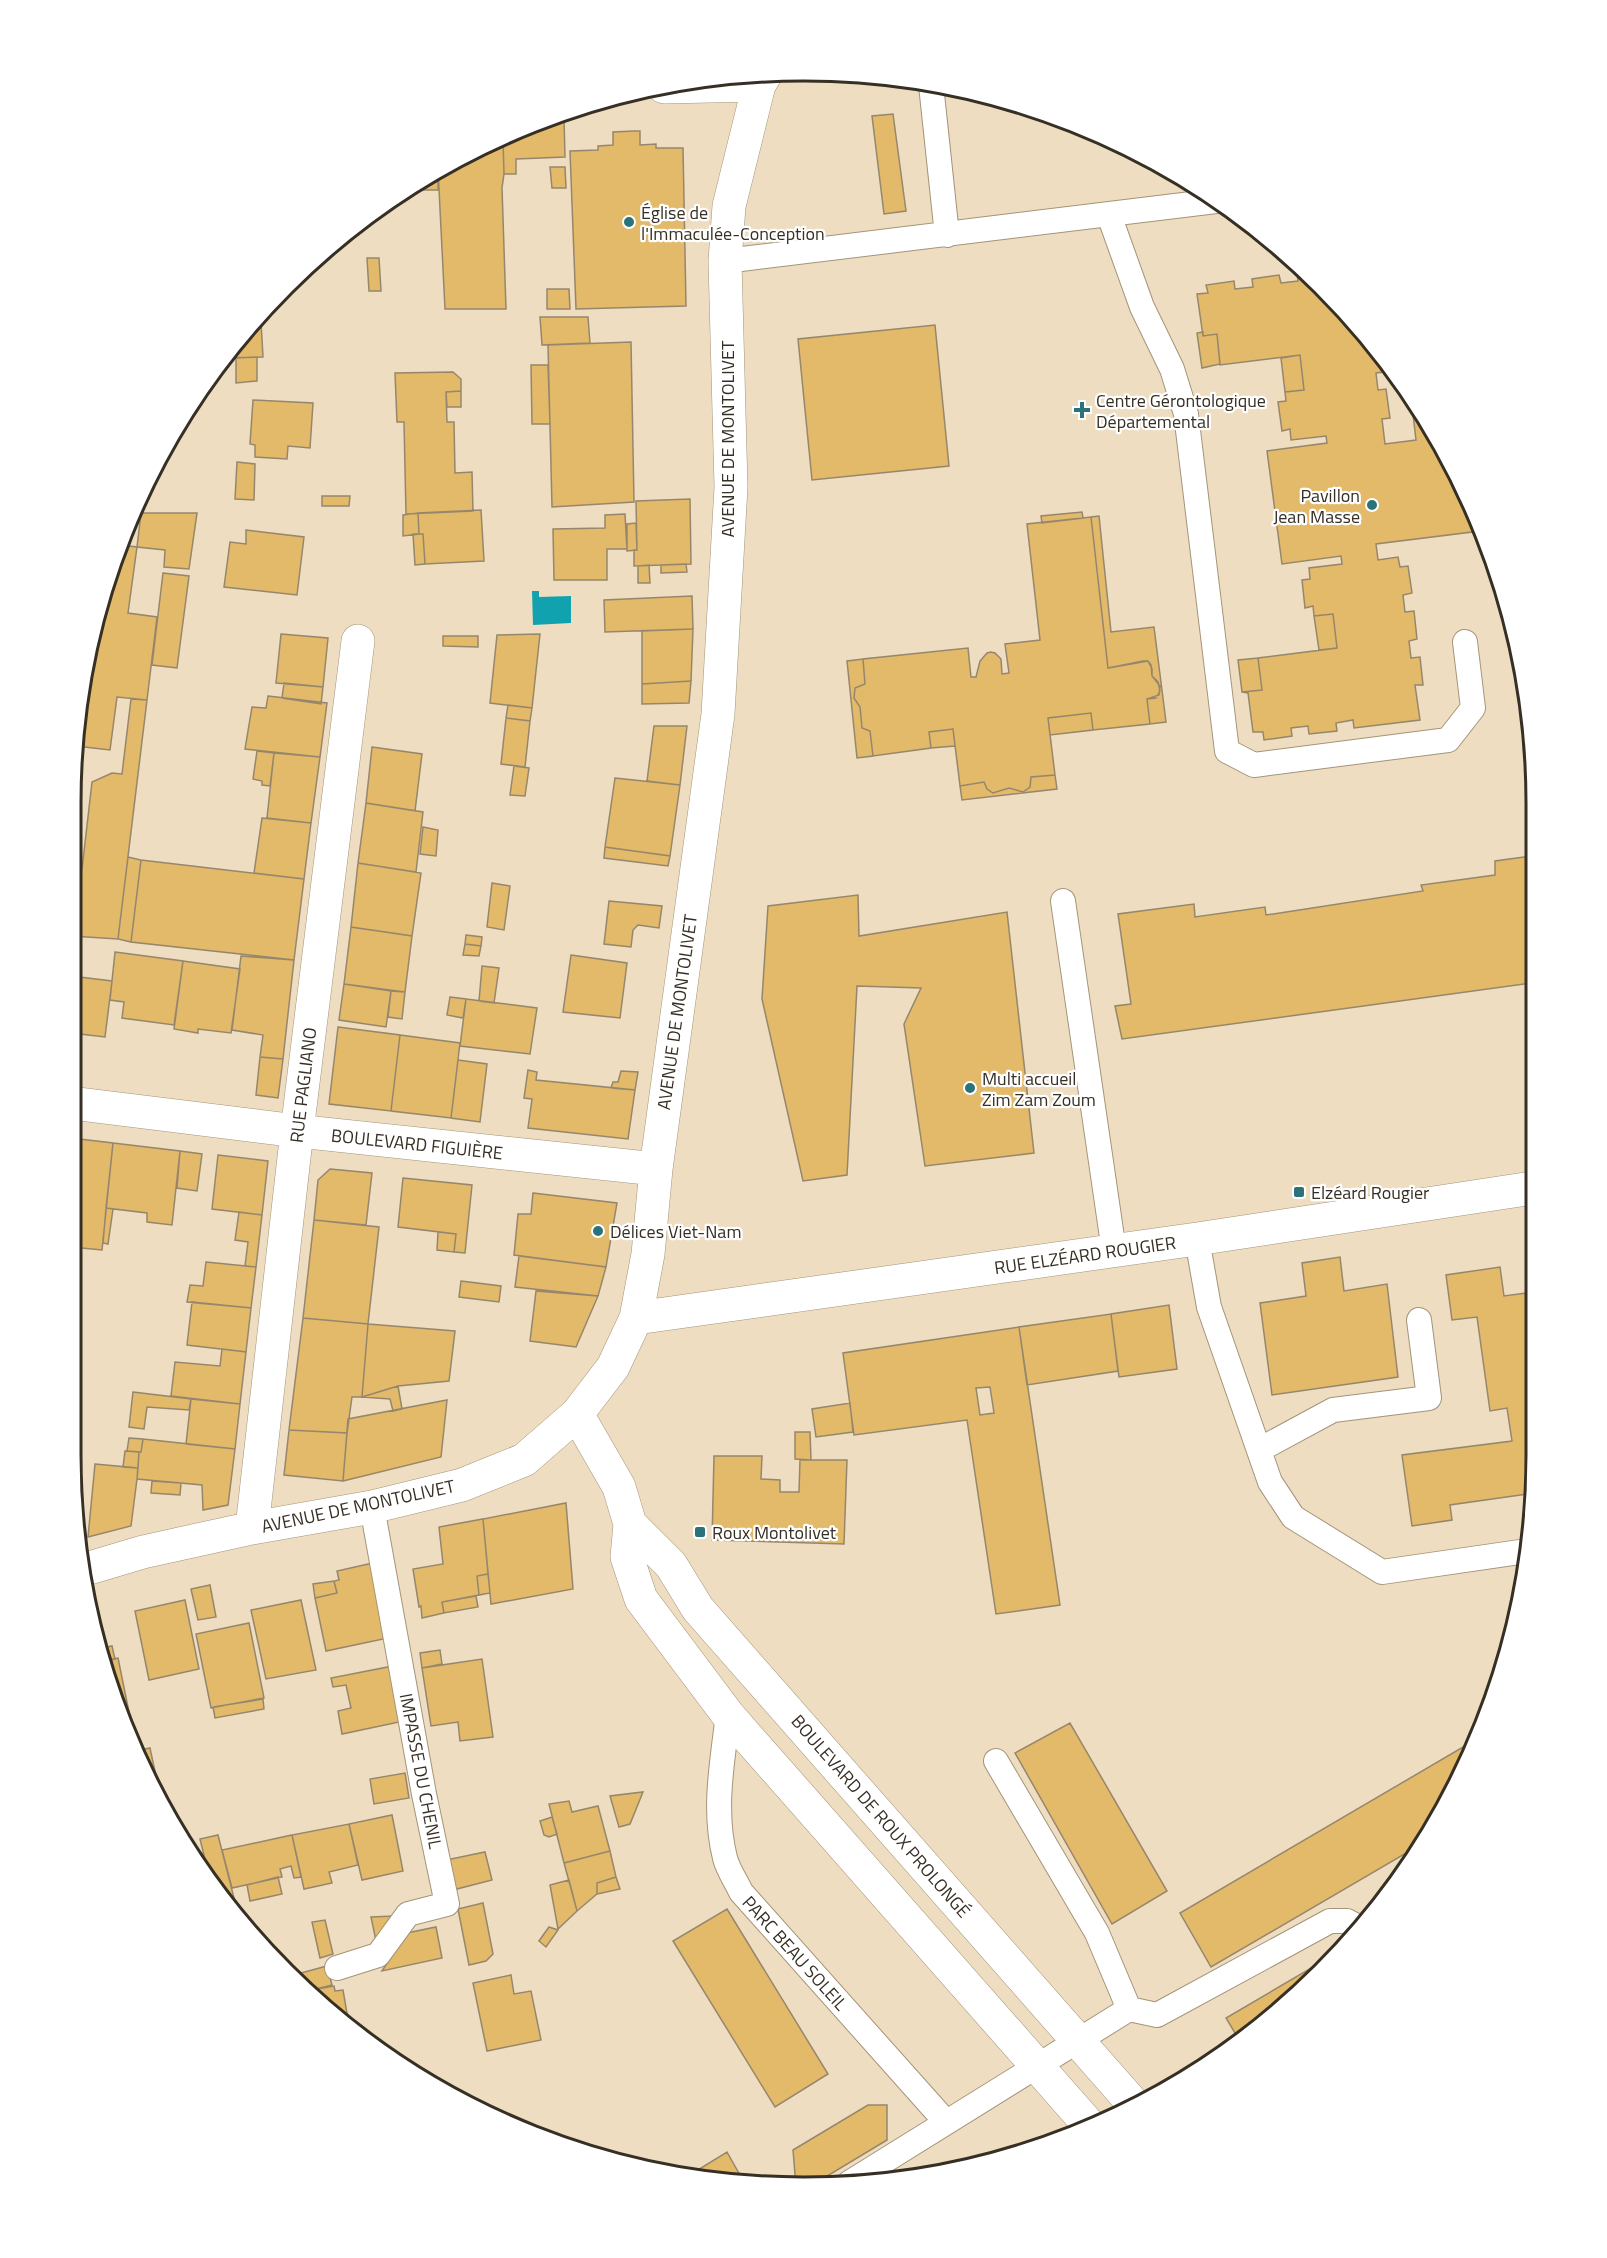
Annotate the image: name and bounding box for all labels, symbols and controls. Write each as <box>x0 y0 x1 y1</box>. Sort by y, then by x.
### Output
place label: Église de l'Immaculée-Conception <box>641 199 825 247</box>
marker: Église de l'Immaculée-Conception <box>622 215 636 229</box>
street label: AVENUE DE MONTOLIVET <box>714 340 741 537</box>
place label: Centre Gérontologique Départemental <box>1096 387 1266 435</box>
marker: Centre Gérontologique Départemental <box>1073 401 1091 419</box>
place label: Pavillon Jean Masse <box>1273 482 1360 530</box>
marker: Pavillon Jean Masse <box>1365 498 1379 512</box>
street label: AVENUE DE MONTOLIVET <box>650 912 704 1111</box>
street label: RUE PAGLIANO <box>283 1026 323 1144</box>
place label: Multi accueil Zim Zam Zoum <box>982 1065 1096 1113</box>
marker: Multi accueil Zim Zam Zoum <box>963 1081 977 1095</box>
street label: BOULEVARD FIGUIÈRE <box>330 1122 504 1166</box>
place label: Elzéard Rougier <box>1311 1179 1429 1206</box>
marker: Elzéard Rougier <box>1292 1185 1306 1199</box>
place label: Délices Viet-Nam <box>610 1218 741 1245</box>
marker: Délices Viet-Nam <box>591 1224 605 1238</box>
street label: RUE ELZÉARD ROUGIER <box>992 1229 1178 1281</box>
street label: AVENUE DE MONTOLIVET <box>259 1472 458 1540</box>
place label: Roux Montolivet <box>712 1519 837 1546</box>
marker: Roux Montolivet <box>693 1525 707 1539</box>
street label: IMPASSE DU CHENIL <box>393 1691 449 1851</box>
street label: BOULEVARD DE ROUX PROLONGÉ <box>785 1708 977 1924</box>
street label: PARC BEAU SOLEIL <box>736 1890 854 2017</box>

